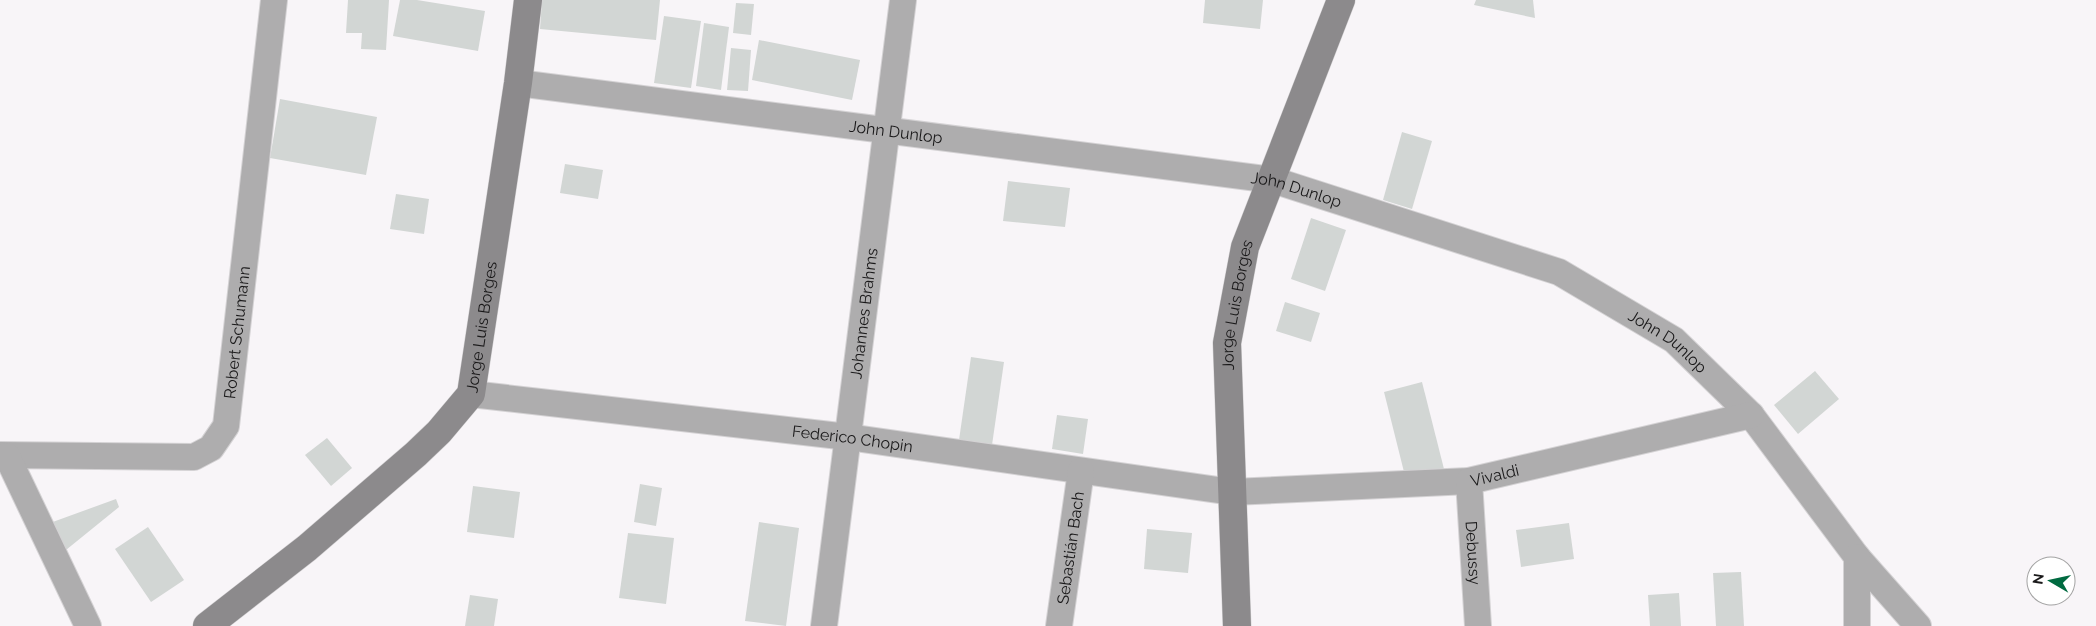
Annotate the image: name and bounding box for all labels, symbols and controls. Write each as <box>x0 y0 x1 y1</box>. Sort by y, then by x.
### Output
street label: John Dunlop <box>848 116 944 147</box>
street label: John Dunlop <box>1250 168 1344 211</box>
street label: Jorge Luis Borges <box>1217 236 1257 371</box>
street label: Johannes Brahms <box>846 247 881 380</box>
street label: Jorge Luis Borges <box>462 260 500 394</box>
street label: Robert Schumann <box>220 265 253 400</box>
street label: John Dunlop <box>1625 306 1711 377</box>
street label: Federico Chopin <box>791 421 914 456</box>
street label: Vivaldi <box>1469 460 1521 490</box>
street label: Sebastián Bach <box>1053 490 1088 606</box>
street label: Debussy <box>1462 520 1485 586</box>
north arrow <box>2026 556 2076 606</box>
text: N <box>2029 572 2047 585</box>

